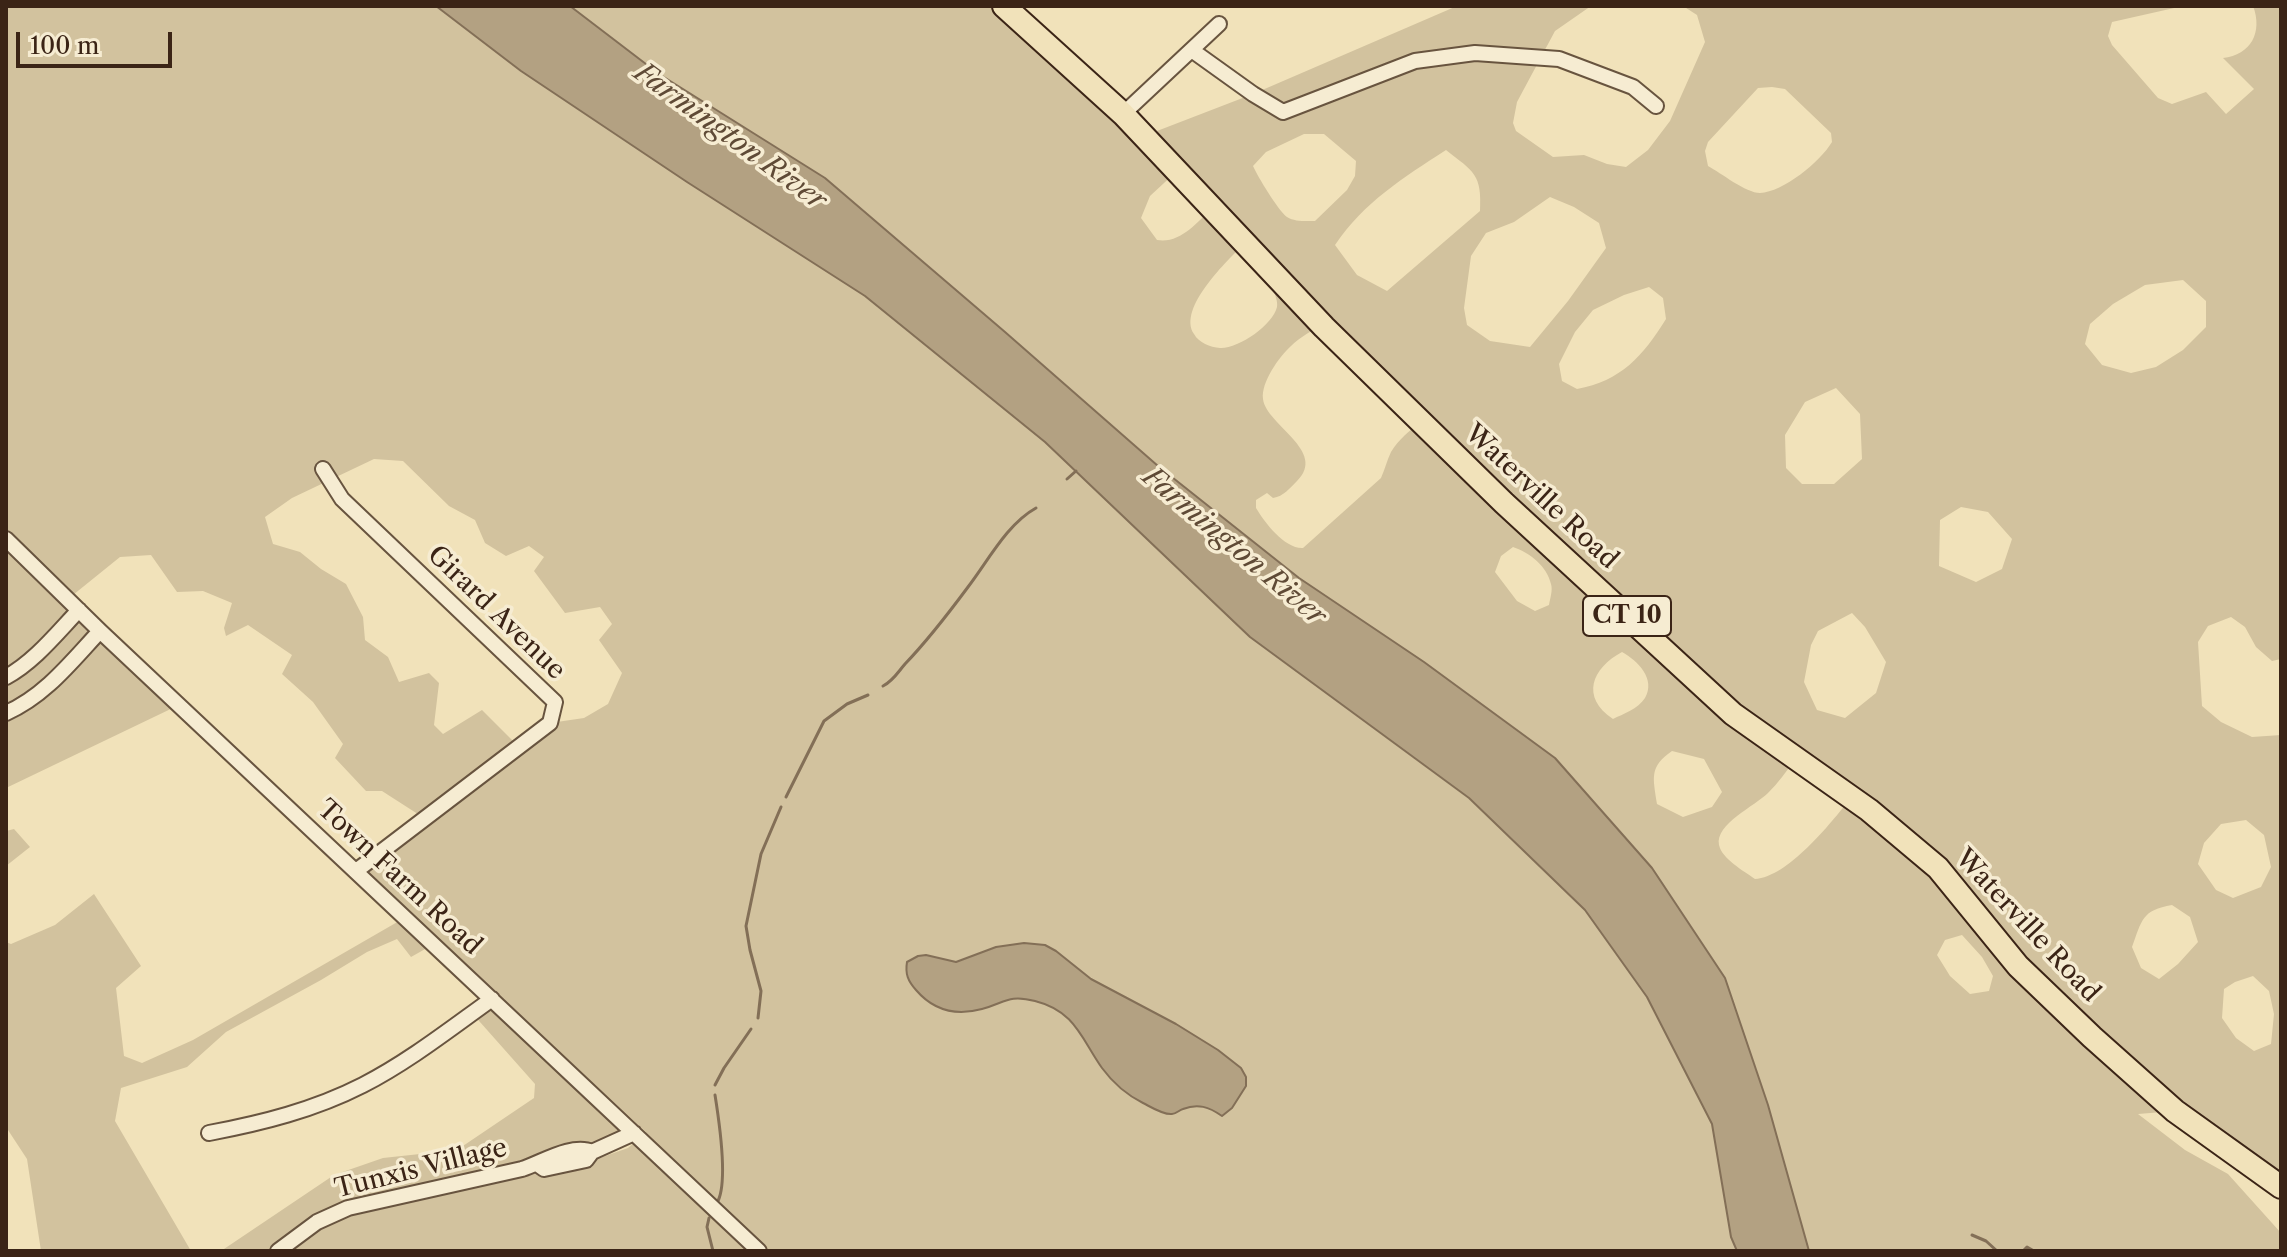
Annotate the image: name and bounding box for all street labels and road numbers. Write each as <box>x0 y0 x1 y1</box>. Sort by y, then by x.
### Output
street label: Waterville Road <box>1458 418 1624 576</box>
street label: Girard Avenue <box>421 540 571 686</box>
road number: CT 10 <box>1583 596 1671 636</box>
street label: Town Farm Road <box>310 794 488 962</box>
street label: Waterville Road <box>1948 843 2106 1009</box>
street label: Tunxis Village <box>332 1133 510 1205</box>

